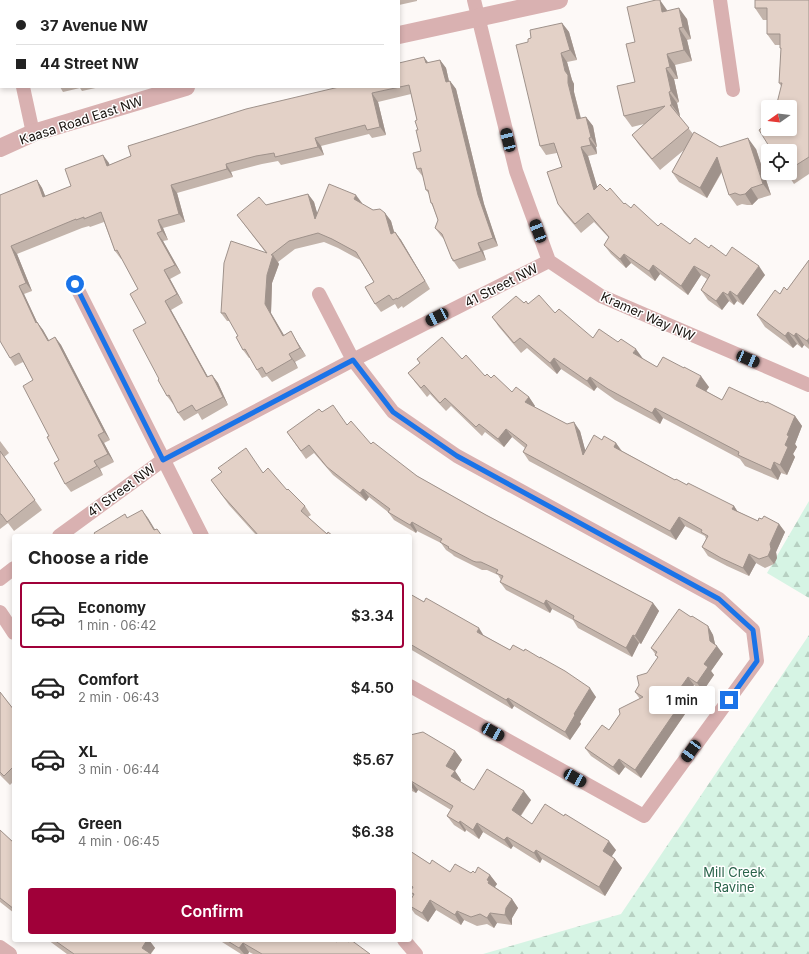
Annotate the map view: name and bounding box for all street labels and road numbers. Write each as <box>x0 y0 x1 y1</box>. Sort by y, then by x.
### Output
street label: Kaasa Road East NW <box>17 92 145 147</box>
street label: 41 Street NW <box>462 260 540 310</box>
street label: Kramer Way NW <box>598 288 698 344</box>
street label: 41 Street NW <box>84 460 158 520</box>

